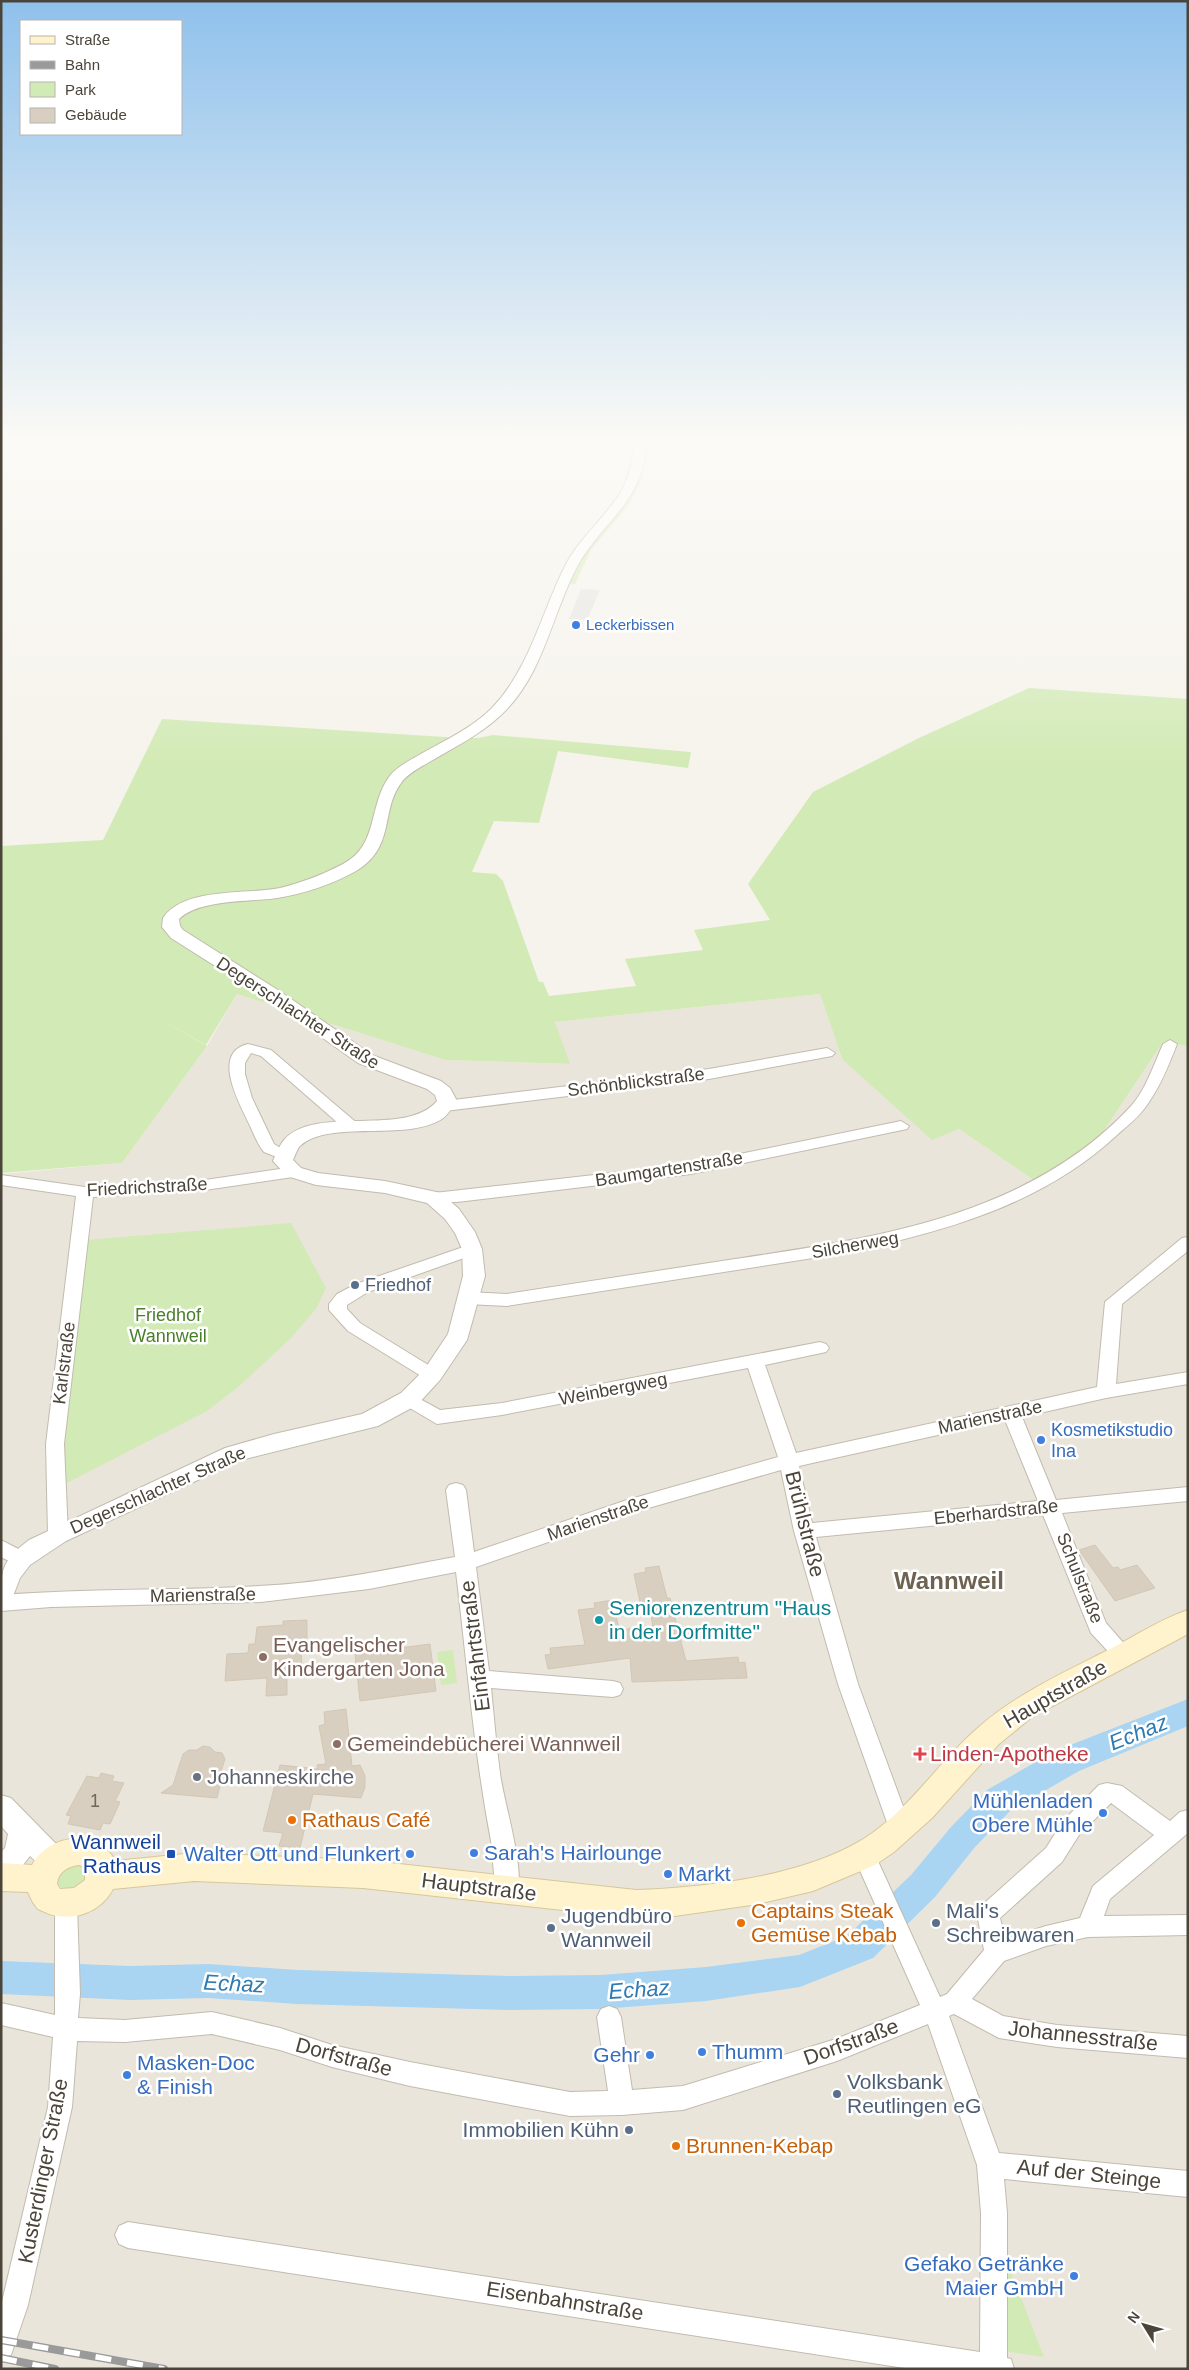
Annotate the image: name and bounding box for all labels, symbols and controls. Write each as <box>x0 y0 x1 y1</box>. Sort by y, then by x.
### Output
legend <box>20 20 182 135</box>
text: Straße <box>65 31 110 48</box>
text: Bahn <box>65 56 100 73</box>
text: Park <box>65 81 96 98</box>
text: Gebäude <box>65 106 127 123</box>
place label: Leckerbissen <box>586 616 674 633</box>
marker: Leckerbissen <box>570 619 582 631</box>
street label: Degerschlachter Straße <box>213 953 383 1073</box>
street label: Schönblickstraße <box>566 1064 706 1100</box>
street label: Baumgartenstraße <box>594 1147 744 1191</box>
street label: Friedrichstraße <box>86 1174 208 1200</box>
street label: Silcherweg <box>810 1228 900 1262</box>
place label: Friedhof <box>365 1275 432 1295</box>
marker: Friedhof <box>349 1279 361 1291</box>
park label: Friedhof Wannweil <box>129 1305 207 1346</box>
street label: Karlstraße <box>49 1321 79 1405</box>
street label: Weinbergweg <box>557 1369 669 1409</box>
street label: Marienstraße <box>936 1396 1044 1438</box>
place label: Kosmetikstudio Ina <box>1051 1420 1173 1461</box>
marker: Kosmetikstudio Ina <box>1035 1434 1047 1446</box>
street label: Degerschlachter Straße <box>67 1442 249 1538</box>
street label: Brühlstraße <box>781 1468 830 1579</box>
street label: Marienstraße <box>545 1491 651 1545</box>
street label: Eberhardstraße <box>933 1496 1059 1528</box>
street label: Schulstraße <box>1053 1530 1107 1626</box>
district label: Wannweil <box>894 1567 1004 1594</box>
street label: Einfahrtstraße <box>455 1579 494 1713</box>
street label: Marienstraße <box>150 1584 256 1606</box>
place label: Seniorenzentrum "Haus in der Dorfmitte" <box>609 1596 831 1643</box>
marker: Seniorenzentrum "Haus in der Dorfmitte" <box>593 1614 605 1626</box>
place label: Evangelischer Kindergarten Jona <box>273 1633 445 1680</box>
marker: Evangelischer Kindergarten Jona <box>257 1651 269 1663</box>
street label: Hauptstraße <box>999 1655 1111 1732</box>
water label: Echaz <box>1105 1709 1171 1756</box>
place label: Gemeindebücherei Wannweil <box>347 1732 621 1755</box>
marker: Gemeindebücherei Wannweil <box>331 1738 343 1750</box>
place label: Linden-Apotheke <box>930 1742 1089 1765</box>
marker: Linden-Apotheke <box>914 1748 926 1760</box>
place label: Johanneskirche <box>207 1765 354 1788</box>
marker: Johanneskirche <box>191 1771 203 1783</box>
place label: Mühlenladen Obere Mühle <box>972 1789 1093 1836</box>
house number: 1 <box>90 1791 100 1811</box>
marker: Mühlenladen Obere Mühle <box>1097 1807 1109 1819</box>
place label: Rathaus Café <box>302 1808 430 1831</box>
marker: Rathaus Café <box>286 1814 298 1826</box>
place label: Wannweil Rathaus <box>71 1830 161 1877</box>
place label: Sarah's Hairlounge <box>484 1841 662 1864</box>
place label: Walter Ott und Flunkert <box>184 1842 400 1865</box>
marker: Sarah's Hairlounge <box>468 1847 480 1859</box>
marker: Wannweil Rathaus <box>165 1848 177 1860</box>
marker: Walter Ott und Flunkert <box>404 1848 416 1860</box>
place label: Markt <box>678 1862 731 1885</box>
street label: Hauptstraße <box>420 1868 538 1905</box>
marker: Markt <box>662 1868 674 1880</box>
place label: Captains Steak Gemüse Kebab <box>751 1899 897 1946</box>
place label: Mali's Schreibwaren <box>946 1899 1074 1946</box>
place label: Jugendbüro Wannweil <box>561 1904 672 1951</box>
marker: Captains Steak Gemüse Kebab <box>735 1917 747 1929</box>
marker: Mali's Schreibwaren <box>930 1917 942 1929</box>
marker: Jugendbüro Wannweil <box>545 1922 557 1934</box>
water label: Echaz <box>203 1969 265 1998</box>
water label: Echaz <box>608 1975 670 2004</box>
street label: Dorfstraße <box>800 2014 901 2069</box>
street label: Johannesstraße <box>1007 2016 1159 2055</box>
street label: Dorfstraße <box>293 2033 395 2080</box>
place label: Thumm <box>712 2040 783 2063</box>
place label: Gehr <box>593 2043 640 2066</box>
marker: Thumm <box>696 2046 708 2058</box>
marker: Gehr <box>644 2049 656 2061</box>
place label: Masken-Doc & Finish <box>137 2051 255 2098</box>
marker: Masken-Doc & Finish <box>121 2069 133 2081</box>
place label: Volksbank Reutlingen eG <box>847 2070 981 2117</box>
street label: Kusterdinger Straße <box>13 2076 72 2265</box>
marker: Volksbank Reutlingen eG <box>831 2088 843 2100</box>
place label: Immobilien Kühn <box>463 2118 619 2141</box>
marker: Immobilien Kühn <box>623 2124 635 2136</box>
place label: Brunnen-Kebap <box>686 2134 833 2157</box>
marker: Brunnen-Kebap <box>670 2140 682 2152</box>
street label: Auf der Steinge <box>1016 2154 1162 2193</box>
place label: Gefako Getränke Maier GmbH <box>904 2252 1064 2299</box>
marker: Gefako Getränke Maier GmbH <box>1068 2270 1080 2282</box>
street label: Eisenbahnstraße <box>485 2277 645 2324</box>
north arrow <box>1119 2300 1169 2350</box>
text: N <box>1124 2308 1143 2326</box>

